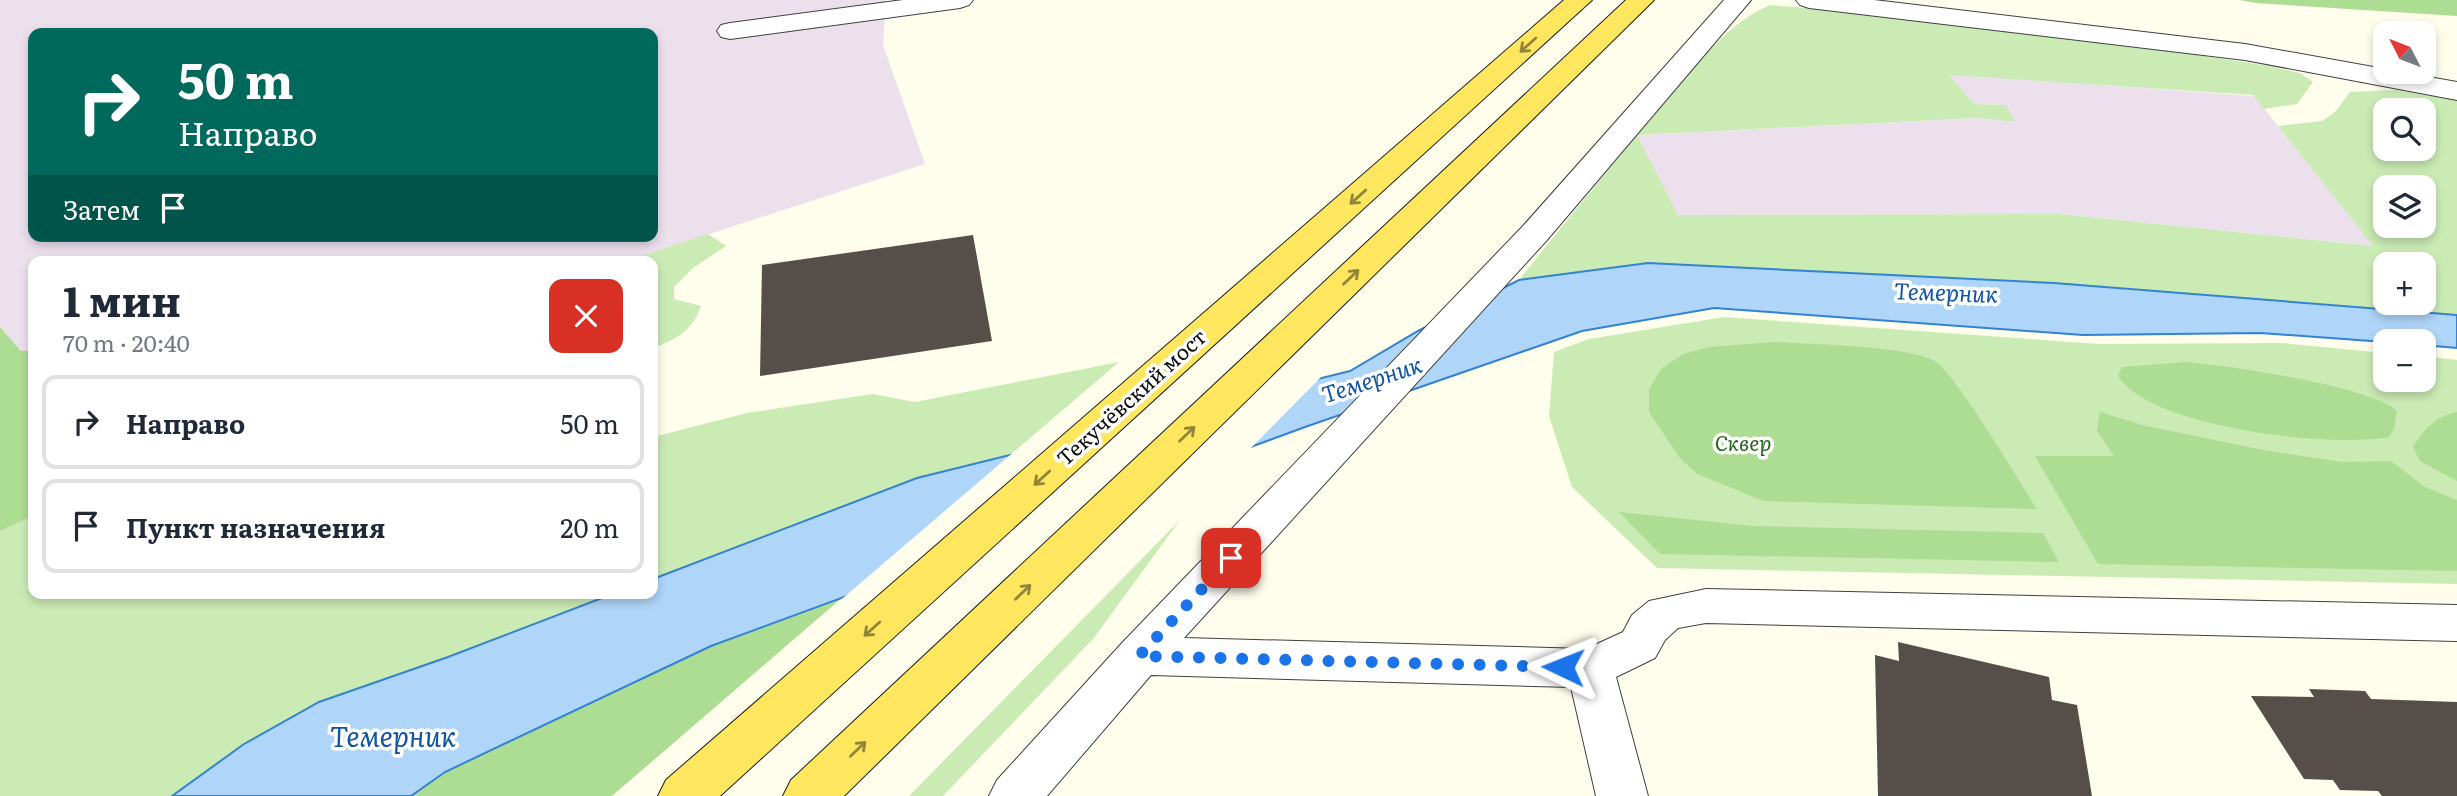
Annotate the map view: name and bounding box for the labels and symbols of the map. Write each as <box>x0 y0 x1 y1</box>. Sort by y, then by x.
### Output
north arrow <box>2373 21 2436 84</box>
one-way arrow <box>1520 37 1537 54</box>
one-way arrow <box>1350 188 1367 205</box>
one-way arrow <box>1343 269 1360 286</box>
water label: Темерник <box>1894 272 1999 310</box>
street label: Текучёвский мост <box>1049 320 1212 472</box>
water label: Темерник <box>1317 346 1426 410</box>
one-way arrow <box>1178 426 1195 443</box>
park label: Сквер <box>1715 426 1771 457</box>
one-way arrow <box>1033 470 1051 486</box>
pin <box>1201 528 1261 588</box>
one-way arrow <box>1014 583 1031 600</box>
one-way arrow <box>863 621 881 637</box>
position arrow <box>1526 630 1600 704</box>
water label: Темерник <box>330 714 456 756</box>
one-way arrow <box>849 740 866 757</box>

